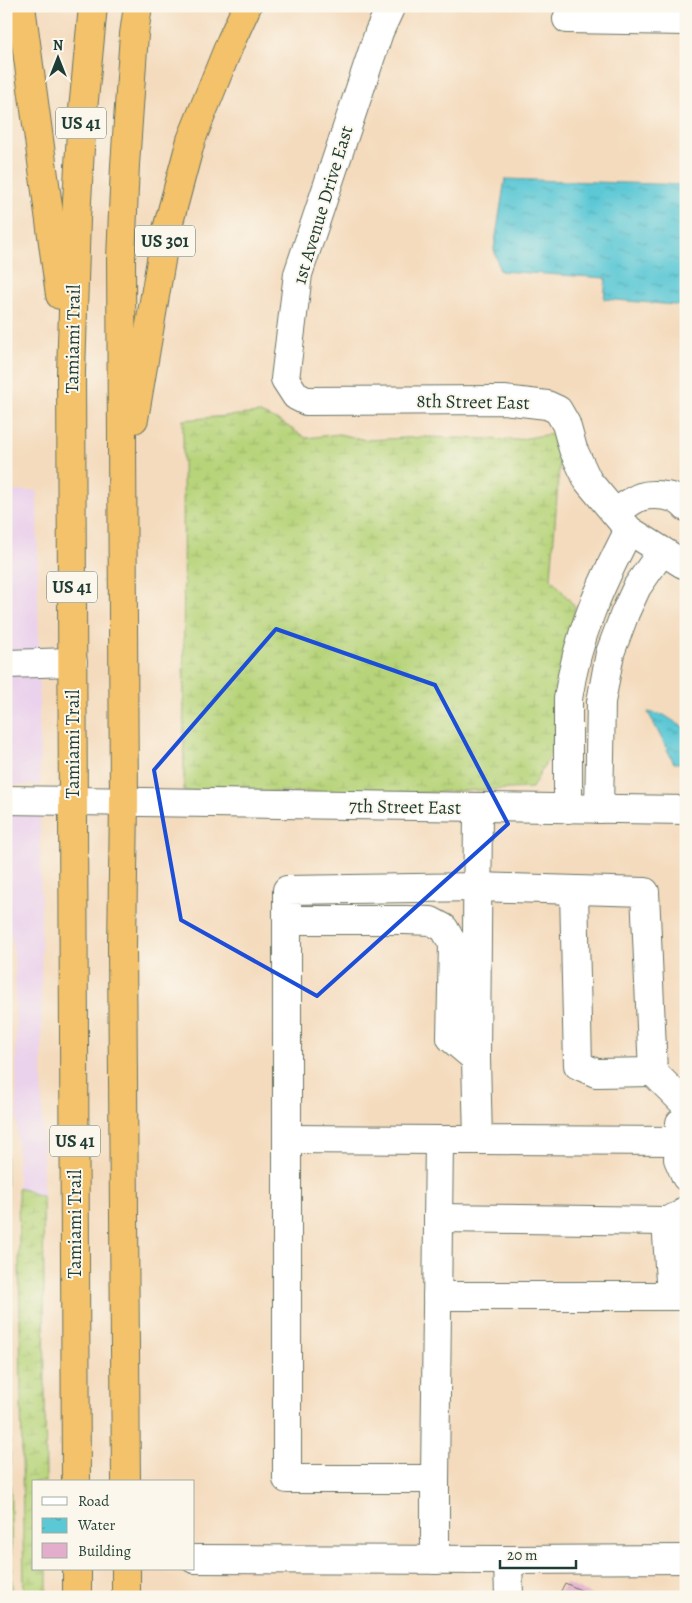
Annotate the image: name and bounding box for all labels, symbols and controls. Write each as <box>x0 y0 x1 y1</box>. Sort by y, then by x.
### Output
north arrow <box>32 32 82 82</box>
text: N <box>53 36 63 55</box>
road number: US 41 <box>56 108 106 138</box>
street label: 1st Avenue Drive East <box>287 123 359 287</box>
road number: US 301 <box>135 226 195 256</box>
street label: Tamiami Trail <box>59 284 87 394</box>
street label: 8th Street East <box>416 388 530 416</box>
road number: US 41 <box>47 572 97 602</box>
street label: Tamiami Trail <box>60 689 86 798</box>
street label: 7th Street East <box>349 793 461 821</box>
road number: US 41 <box>50 1126 100 1156</box>
street label: Tamiami Trail <box>62 1169 88 1278</box>
legend <box>32 1480 195 1570</box>
text: Road <box>78 1491 110 1511</box>
text: Water <box>77 1515 115 1535</box>
scale bar <box>500 1538 576 1570</box>
text: Building <box>78 1541 131 1561</box>
text: 20 m <box>507 1545 538 1565</box>

